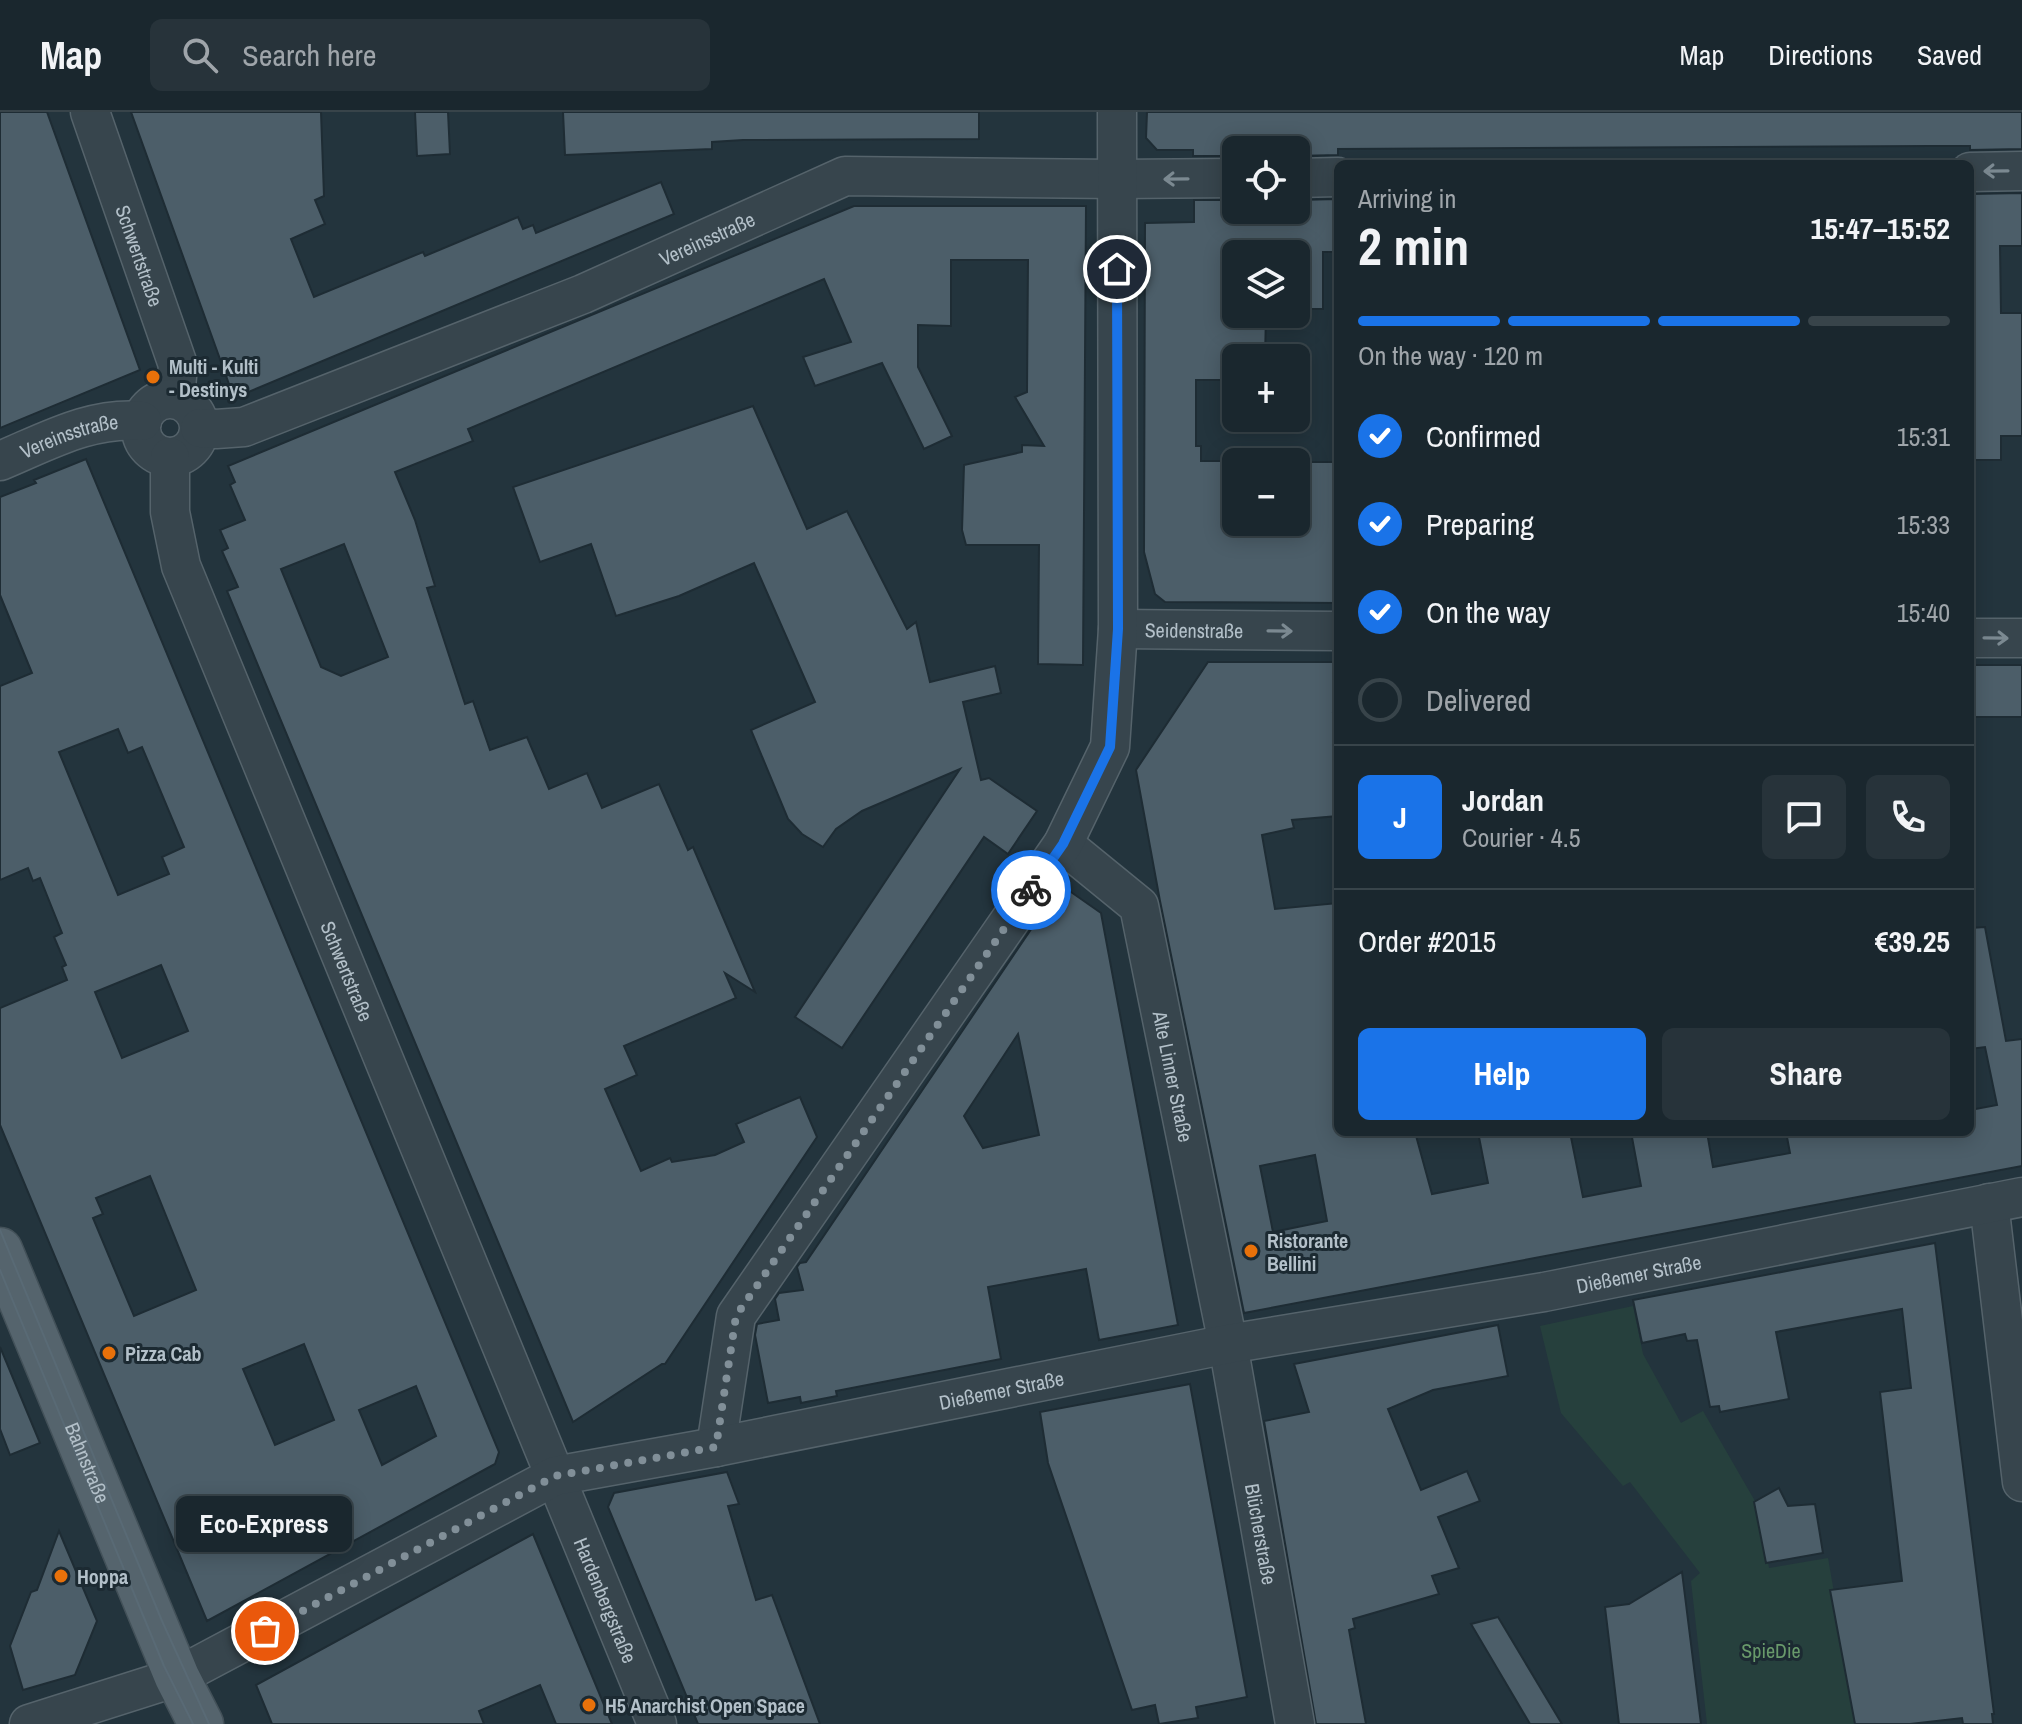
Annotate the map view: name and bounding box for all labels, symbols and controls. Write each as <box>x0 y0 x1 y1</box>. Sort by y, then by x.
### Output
search box <box>150 19 710 91</box>
text: Map <box>40 30 102 81</box>
icon: search <box>178 33 222 77</box>
text: Search here <box>242 35 376 75</box>
text: Map <box>1680 36 1724 74</box>
text: Directions <box>1768 36 1873 74</box>
text: Saved <box>1917 36 1982 74</box>
map controls <box>1222 136 1310 536</box>
button: locate <box>1222 136 1310 224</box>
one-way arrow <box>1983 164 2010 179</box>
one-way arrow <box>1163 171 1190 187</box>
text: Arriving in <box>1358 181 1456 216</box>
street label: Schwertstraße <box>110 201 170 310</box>
street label: Vereinsstraße <box>655 205 759 272</box>
text: 15:47–15:52 <box>1811 208 1950 248</box>
text: 2 min <box>1358 211 1469 281</box>
pin <box>1083 235 1151 303</box>
button: layers <box>1222 240 1310 328</box>
icon: home <box>1095 247 1139 291</box>
text: On the way · 120 m <box>1358 338 1543 373</box>
button: + <box>1222 344 1310 432</box>
place label: Multi - Kulti - Destinys <box>169 353 258 403</box>
marker: Multi - Kulti - Destinys <box>144 368 162 386</box>
street label: Vereinsstraße <box>16 407 119 464</box>
icon: check <box>1358 414 1402 458</box>
text: Confirmed <box>1426 416 1541 456</box>
text: 15:31 <box>1897 419 1950 454</box>
button: − <box>1222 448 1310 536</box>
icon: check <box>1358 502 1402 546</box>
text: Preparing <box>1426 504 1534 544</box>
text: 15:33 <box>1897 507 1950 542</box>
icon: check <box>1358 590 1402 634</box>
text: On the way <box>1426 592 1550 632</box>
text: 15:40 <box>1897 595 1950 630</box>
street label: Seidenstraße <box>1145 616 1243 644</box>
one-way arrow <box>1266 623 1293 639</box>
one-way arrow <box>1982 630 2009 646</box>
text: Delivered <box>1426 680 1531 720</box>
button: chat <box>1762 775 1846 859</box>
button: phone <box>1866 775 1950 859</box>
text: Jordan <box>1462 780 1544 820</box>
text: J <box>1393 797 1407 837</box>
text: Courier · 4.5 <box>1462 820 1581 855</box>
courier <box>991 850 1071 930</box>
icon: bike <box>1009 868 1053 912</box>
street label: Schwertstraße <box>315 917 380 1025</box>
text: Order #2015 <box>1358 921 1496 961</box>
text: €39.25 <box>1875 921 1950 961</box>
street label: Alte Linner Straße <box>1147 1007 1200 1144</box>
button: Help <box>1358 1028 1646 1120</box>
button: Share <box>1662 1028 1950 1120</box>
place label: Ristorante Bellini <box>1267 1227 1348 1277</box>
marker: Ristorante Bellini <box>1242 1242 1260 1260</box>
street label: Dießemer Straße <box>1574 1248 1703 1299</box>
place label: Pizza Cab <box>125 1340 202 1367</box>
marker: Pizza Cab <box>100 1344 118 1362</box>
street label: Dießemer Straße <box>936 1364 1066 1415</box>
street label: Bahnstraße <box>59 1418 117 1507</box>
street label: Blücherstraße <box>1239 1481 1284 1587</box>
callout: Eco-Express <box>177 1495 353 1551</box>
text: Eco-Express <box>199 1506 329 1541</box>
street label: Hardenbergstraße <box>568 1533 644 1667</box>
place label: Hoppa <box>77 1563 128 1590</box>
marker: Hoppa <box>52 1567 70 1585</box>
pin <box>231 1597 299 1665</box>
icon: bag <box>243 1609 287 1653</box>
park label: SpieDie <box>1741 1637 1801 1664</box>
place label: H5 Anarchist Open Space <box>605 1692 805 1719</box>
marker: H5 Anarchist Open Space <box>580 1696 598 1714</box>

